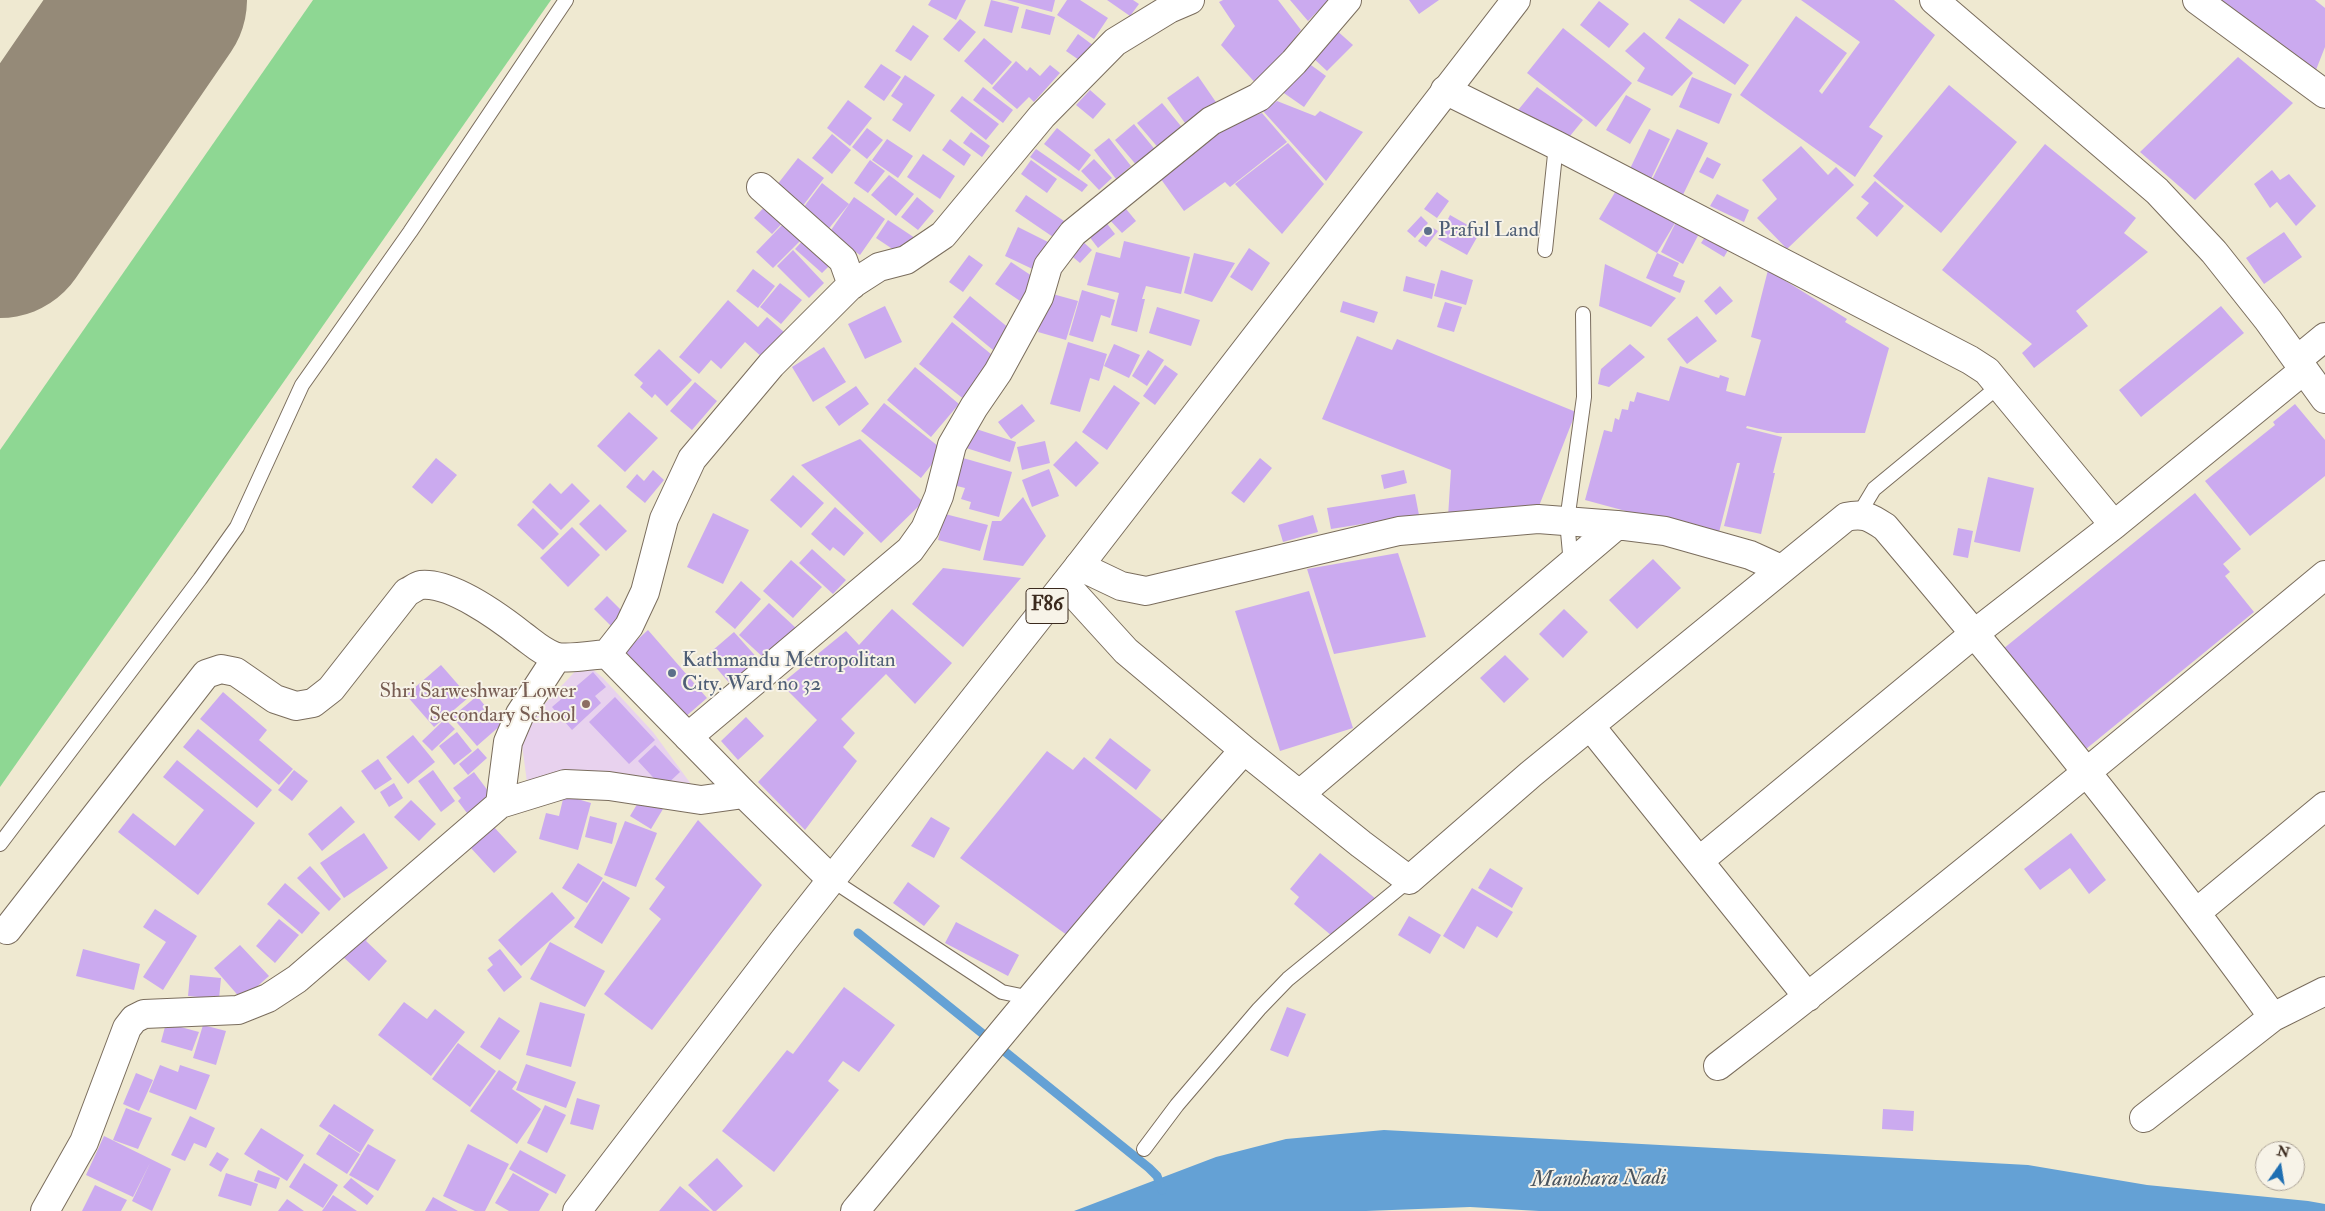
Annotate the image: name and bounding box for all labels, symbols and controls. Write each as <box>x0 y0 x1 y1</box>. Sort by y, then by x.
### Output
place label: Praful Land <box>1438 218 1539 244</box>
marker: Praful Land <box>1422 225 1434 237</box>
road number: F86 <box>1026 588 1068 624</box>
place label: Kathmandu Metropolitan City. Ward no 32 <box>682 648 896 698</box>
marker: Kathmandu Metropolitan City. Ward no 32 <box>666 667 678 679</box>
place label: Shri Sarweshwar Lower Secondary School <box>379 679 576 729</box>
marker: Shri Sarweshwar Lower Secondary School <box>580 698 592 710</box>
north arrow <box>2255 1141 2305 1191</box>
text: N <box>2275 1142 2291 1162</box>
water label: Manohara Nadi <box>1531 1166 1667 1194</box>

